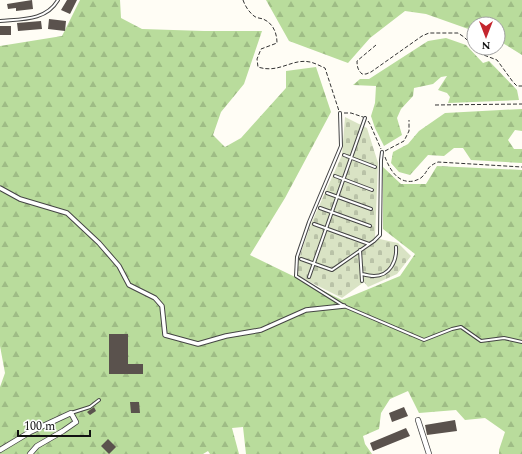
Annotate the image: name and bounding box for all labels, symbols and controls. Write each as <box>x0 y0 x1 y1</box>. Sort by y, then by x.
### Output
north arrow <box>466 16 506 56</box>
text: N <box>481 37 490 54</box>
scale bar <box>18 412 90 438</box>
text: 100 m <box>24 417 55 436</box>

